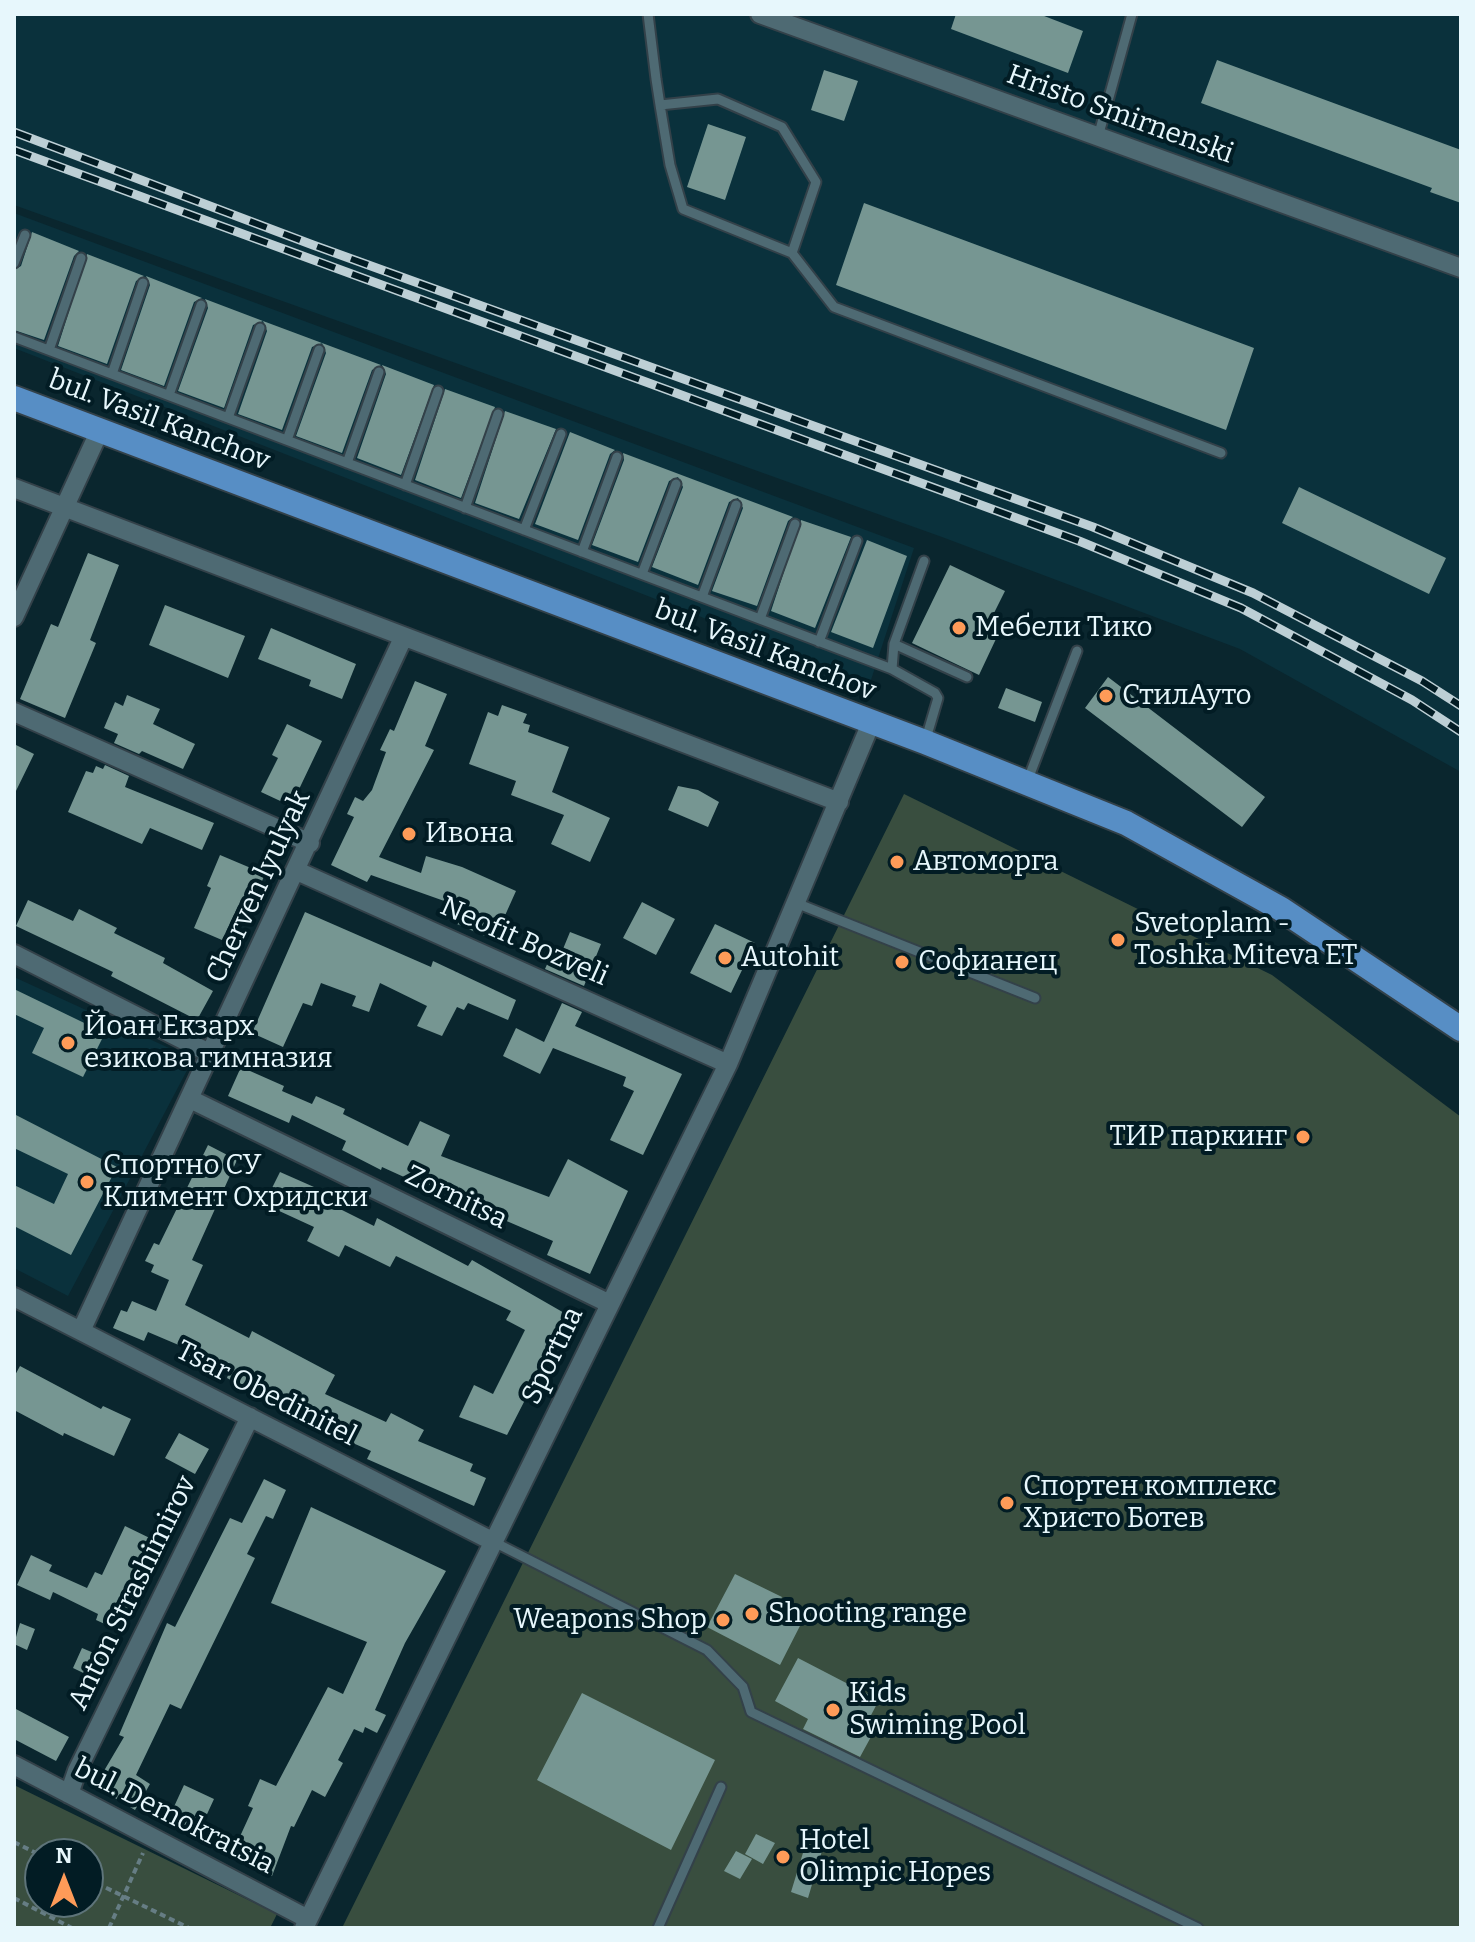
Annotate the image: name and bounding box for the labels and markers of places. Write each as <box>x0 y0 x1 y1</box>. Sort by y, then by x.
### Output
place label: Мебели Тико <box>975 611 1153 645</box>
marker: Мебели Тико <box>950 619 968 637</box>
place label: СтилАуто <box>1122 679 1252 713</box>
marker: СтилАуто <box>1097 687 1115 705</box>
place label: Ивона <box>425 817 513 851</box>
marker: Ивона <box>400 825 418 843</box>
place label: Автоморга <box>913 845 1059 879</box>
marker: Автоморга <box>888 853 906 871</box>
place label: Svetoplam - Toshka Miteva ET <box>1134 907 1357 973</box>
marker: Svetoplam - Toshka Miteva ET <box>1109 931 1127 949</box>
place label: Autohit <box>741 941 839 975</box>
place label: Софианец <box>918 945 1057 979</box>
marker: Autohit <box>716 949 734 967</box>
marker: Софианец <box>893 953 911 971</box>
place label: Йоан Екзарх езикова гимназия <box>84 1010 333 1076</box>
marker: Йоан Екзарх езикова гимназия <box>59 1034 77 1052</box>
place label: ТИР паркинг <box>1110 1120 1287 1154</box>
marker: ТИР паркинг <box>1294 1128 1312 1146</box>
place label: Спортно СУ Климент Охридски <box>103 1149 368 1215</box>
marker: Спортно СУ Климент Охридски <box>78 1173 96 1191</box>
place label: Спортен комплекс Христо Ботев <box>1023 1470 1277 1536</box>
marker: Спортен комплекс Христо Ботев <box>998 1494 1016 1512</box>
place label: Shooting range <box>768 1597 967 1631</box>
place label: Weapons Shop <box>513 1603 707 1637</box>
marker: Shooting range <box>743 1605 761 1623</box>
marker: Weapons Shop <box>714 1611 732 1629</box>
place label: Kids Swiming Pool <box>849 1677 1026 1743</box>
marker: Kids Swiming Pool <box>824 1701 842 1719</box>
place label: Hotel Olimpic Hopes <box>799 1824 991 1890</box>
marker: Hotel Olimpic Hopes <box>774 1848 792 1866</box>

